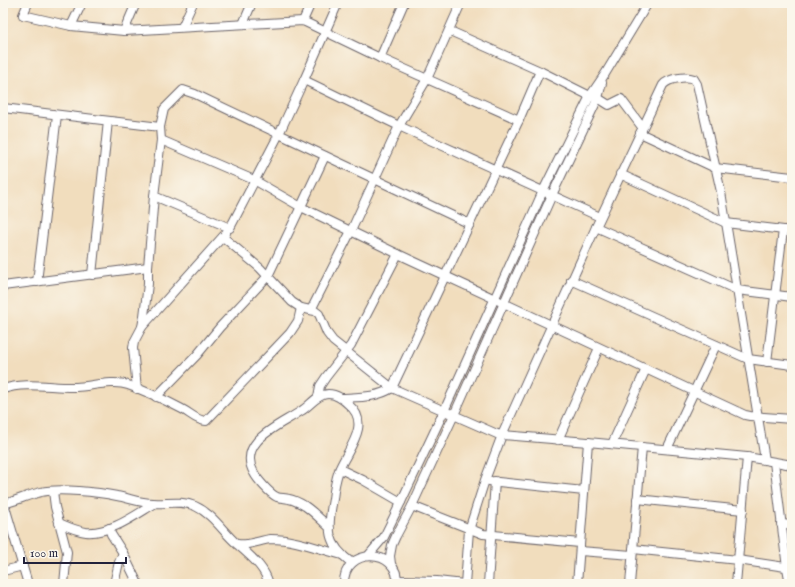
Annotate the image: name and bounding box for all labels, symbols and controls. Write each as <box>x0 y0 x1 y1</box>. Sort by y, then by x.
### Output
scale bar <box>24 539 126 565</box>
text: 100 m <box>30 546 58 561</box>

